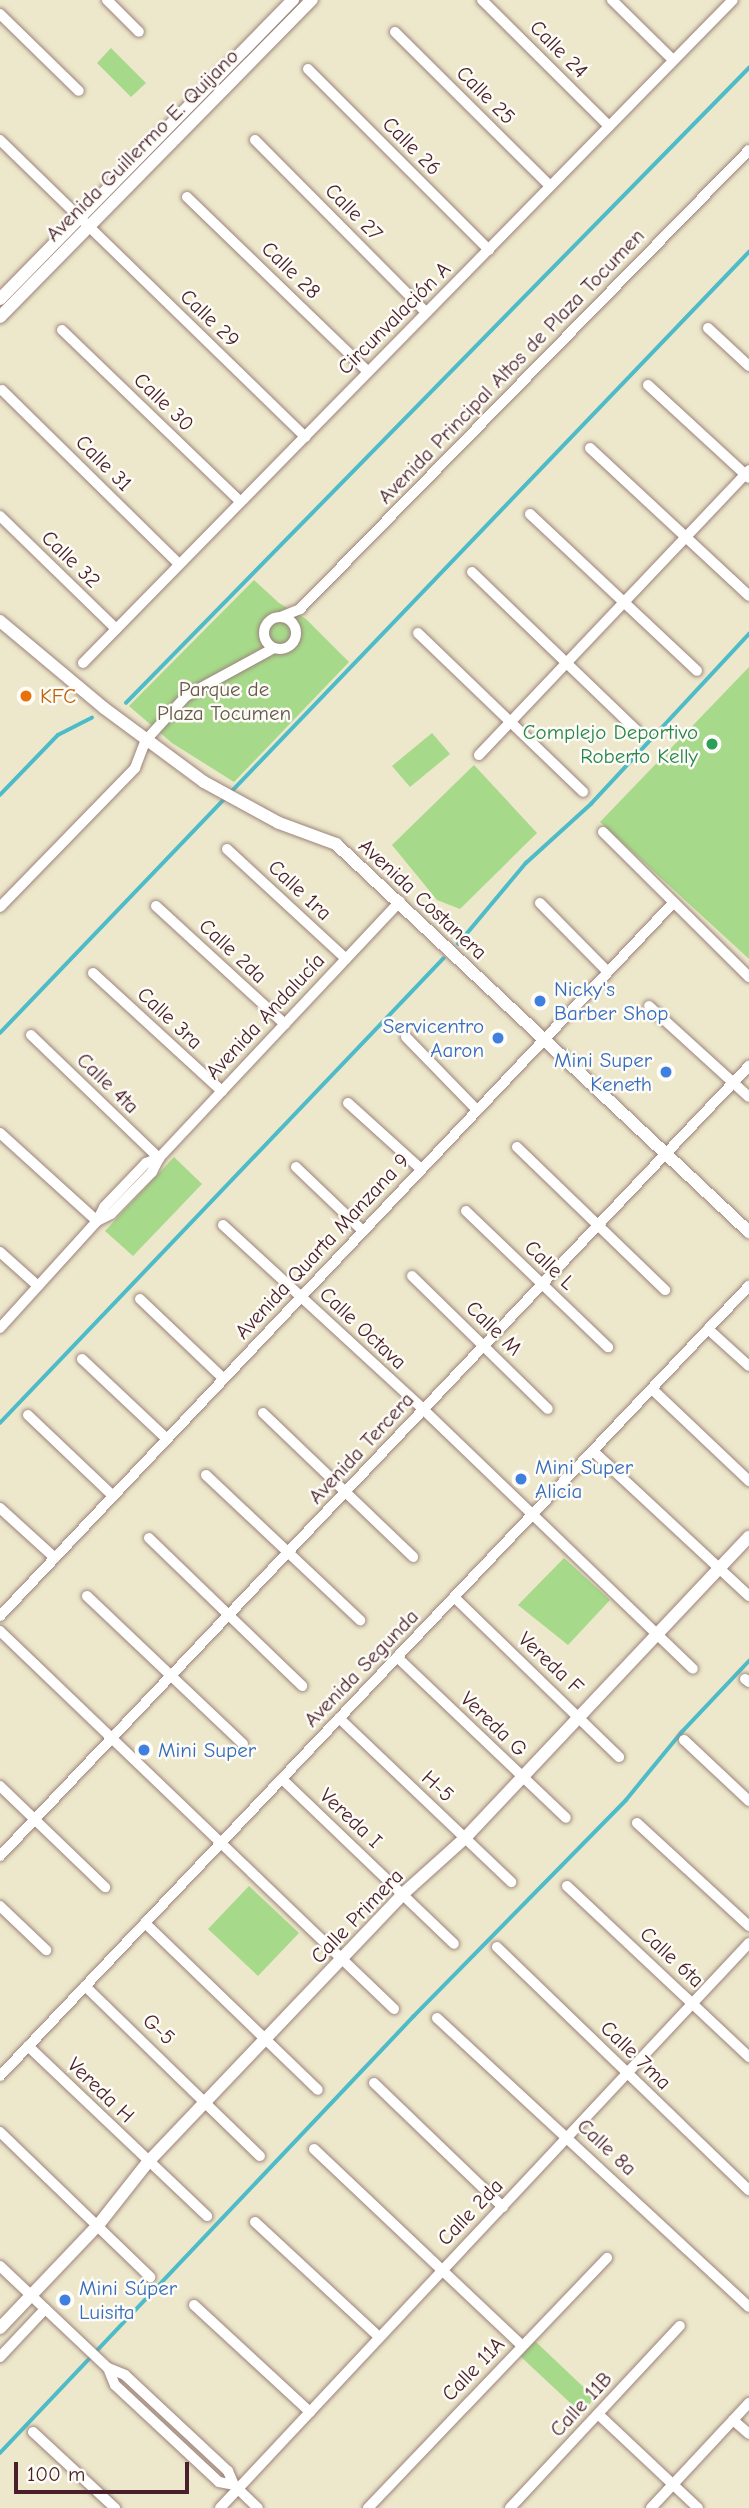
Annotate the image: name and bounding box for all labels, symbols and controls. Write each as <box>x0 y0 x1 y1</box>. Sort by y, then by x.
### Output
street label: Calle 24 <box>525 15 593 83</box>
street label: Avenida Guillermo E. Quijano <box>40 43 244 247</box>
street label: Calle 25 <box>451 60 521 130</box>
street label: Calle 26 <box>377 111 447 181</box>
street label: Calle 27 <box>320 178 388 246</box>
street label: Avenida Principal Altos de Plaza Tocumen <box>372 223 650 509</box>
street label: Calle 28 <box>256 236 326 304</box>
street label: Circunvalación A <box>332 256 456 380</box>
street label: Calle 29 <box>175 284 245 352</box>
street label: Calle 30 <box>129 367 199 437</box>
street label: Calle 31 <box>71 430 137 496</box>
street label: Calle 32 <box>36 525 106 593</box>
park label: Parque de Plaza Tocumen <box>157 676 291 726</box>
place label: KFC <box>40 683 76 709</box>
marker: KFC <box>18 688 34 704</box>
place label: Complejo Deportivo Roberto Kelly <box>523 719 698 769</box>
marker: Complejo Deportivo Roberto Kelly <box>704 736 720 752</box>
street label: Avenida Costanera <box>354 833 492 965</box>
street label: Calle 1ra <box>263 854 337 926</box>
street label: Calle 2da <box>194 913 272 989</box>
street label: Avenida Andalucía <box>200 948 330 1084</box>
place label: Nicky's Barber Shop <box>554 976 668 1026</box>
street label: Calle 3ra <box>132 982 208 1054</box>
marker: Nicky's Barber Shop <box>532 993 548 1009</box>
place label: Servicentro Aaron <box>383 1013 484 1063</box>
marker: Servicentro Aaron <box>490 1030 506 1046</box>
street label: Calle 4ta <box>72 1047 144 1119</box>
place label: Mini Super Keneth <box>554 1047 652 1097</box>
marker: Mini Super Keneth <box>658 1064 674 1080</box>
street label: Avenida Quarta Manzana 9 <box>229 1148 415 1344</box>
street label: Calle L <box>519 1235 581 1295</box>
street label: Calle Octava <box>314 1281 412 1375</box>
street label: Calle M <box>461 1295 527 1361</box>
street label: Avenida Tercera <box>303 1387 419 1509</box>
place label: Mini Super Alicia <box>535 1454 633 1504</box>
marker: Mini Super Alicia <box>513 1471 529 1487</box>
street label: Avenida Segunda <box>298 1604 424 1732</box>
street label: Vereda F <box>513 1626 589 1700</box>
street label: Vereda G <box>455 1686 533 1762</box>
place label: Mini Super <box>158 1737 256 1763</box>
marker: Mini Super <box>136 1742 152 1758</box>
street label: H-5 <box>417 1765 459 1807</box>
street label: Vereda I <box>315 1783 387 1853</box>
street label: Calle Primera <box>306 1863 408 1969</box>
street label: Calle 6ta <box>635 1921 709 1993</box>
street label: G-5 <box>138 2008 180 2050</box>
street label: Calle 7ma <box>595 2015 677 2095</box>
street label: Vereda H <box>62 2052 140 2128</box>
street label: Calle 8a <box>572 2113 642 2181</box>
street label: Calle 2da <box>432 2173 508 2251</box>
place label: Mini Súper Luisita <box>79 2275 177 2325</box>
marker: Mini Súper Luisita <box>57 2292 73 2308</box>
street label: Calle 11A <box>436 2332 510 2406</box>
street label: Calle 11B <box>544 2366 618 2442</box>
scale bar <box>18 2448 192 2492</box>
text: 100 m <box>27 2462 85 2486</box>

